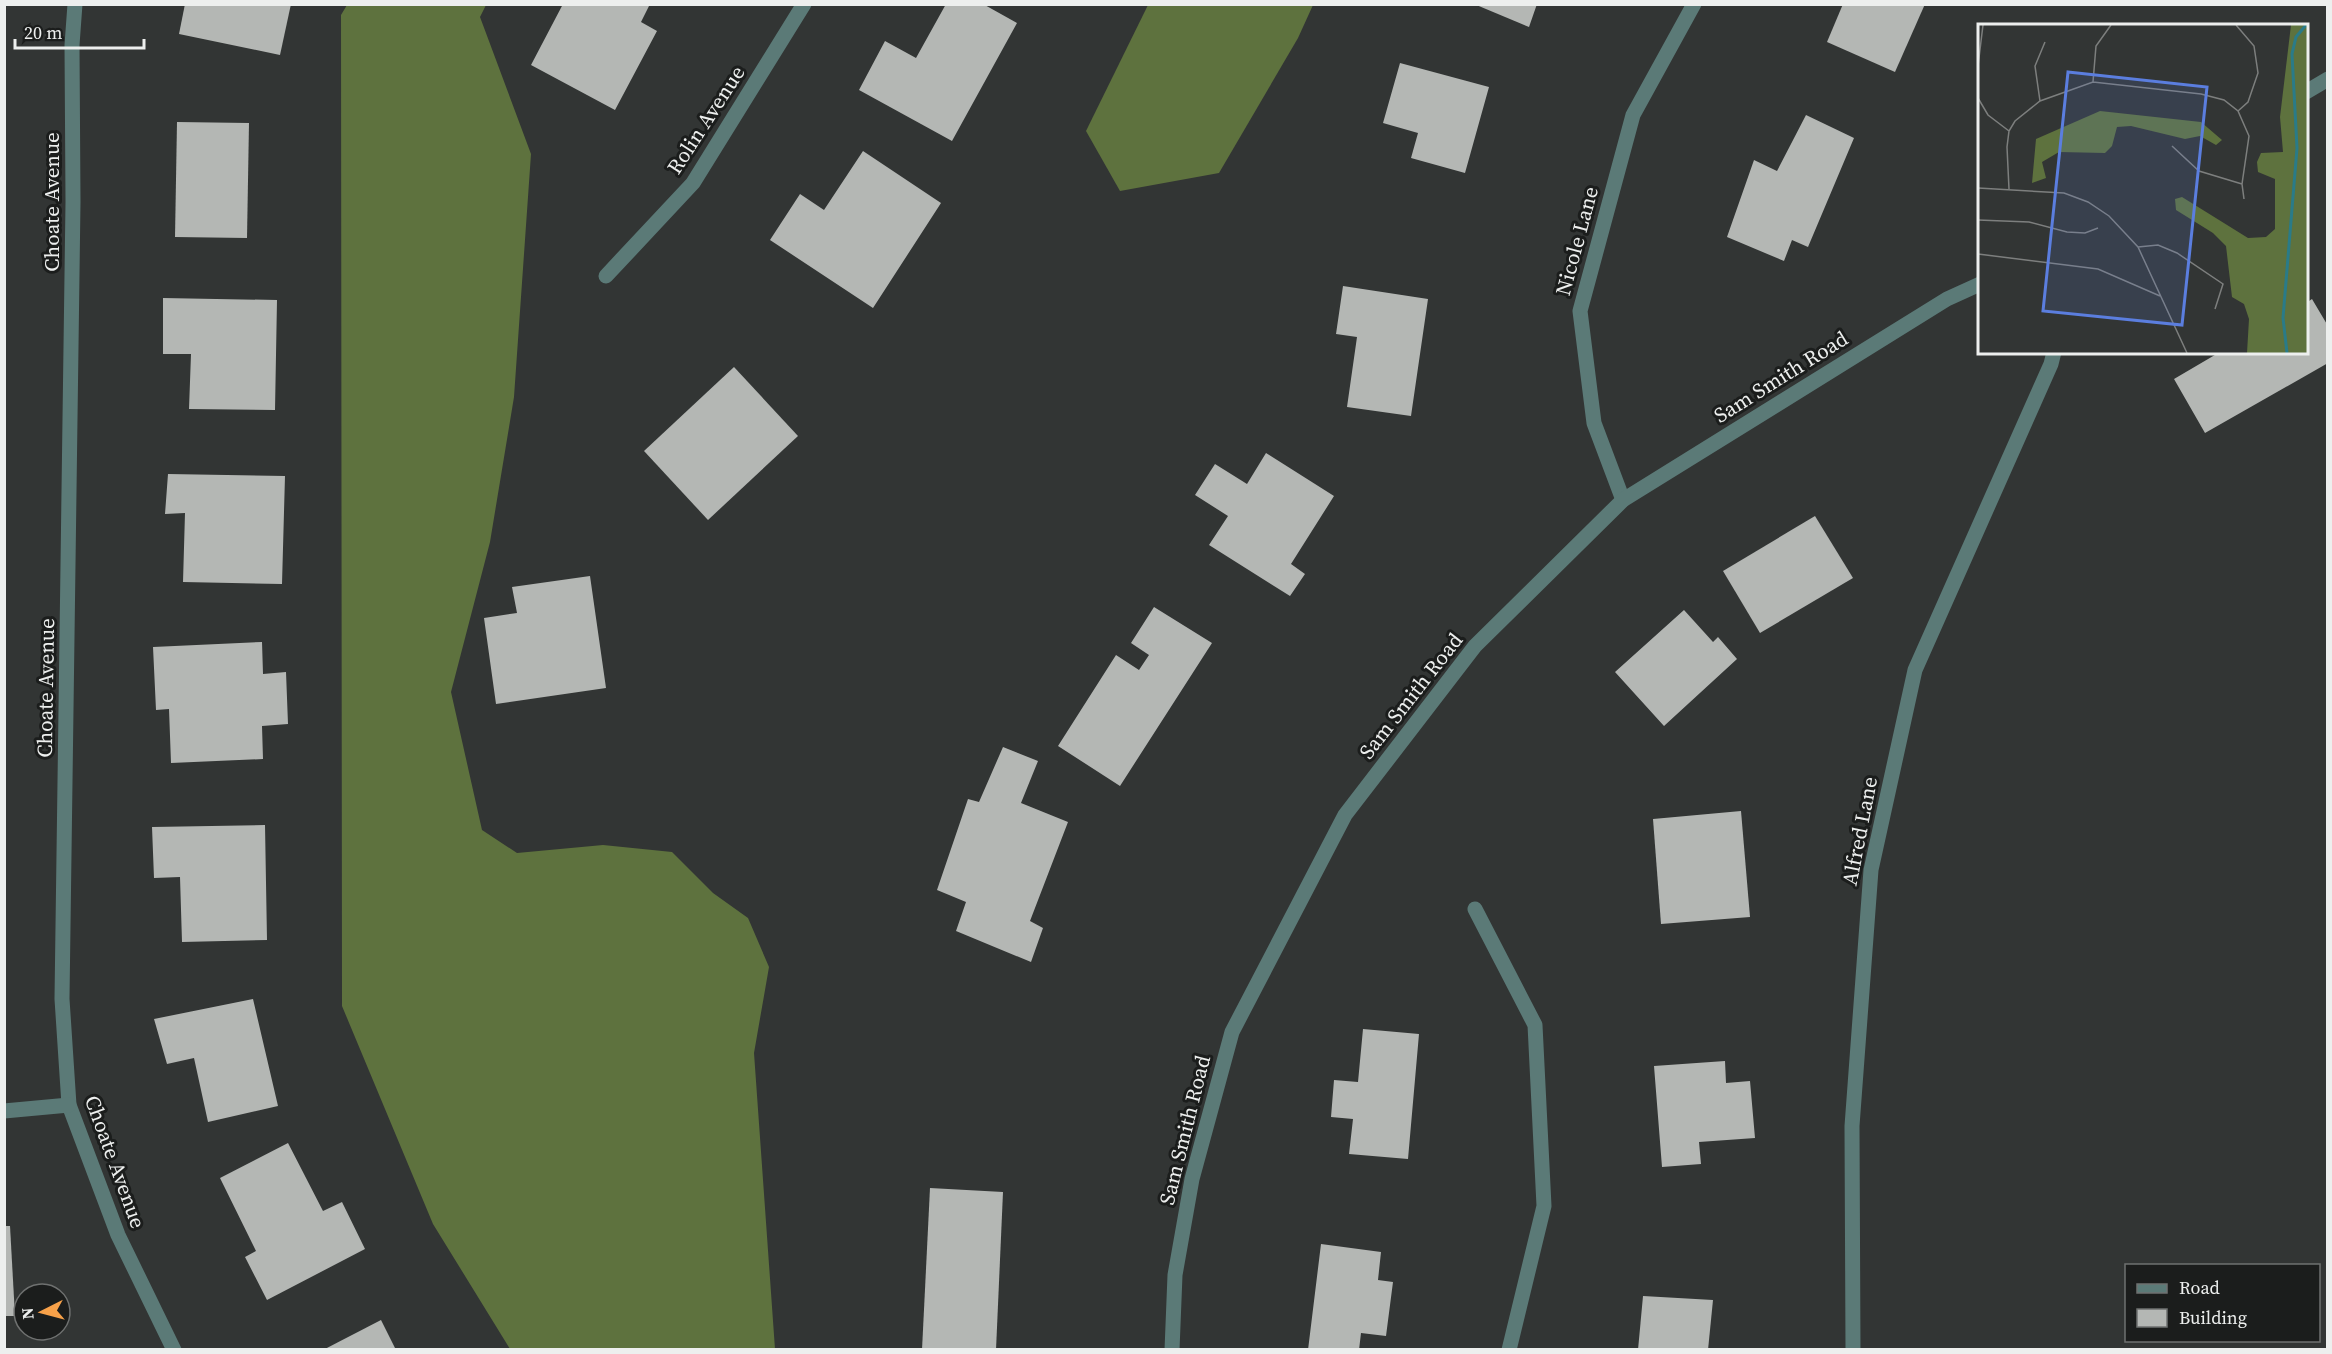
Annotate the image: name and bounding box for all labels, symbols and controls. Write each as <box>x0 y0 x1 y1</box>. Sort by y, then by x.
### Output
scale bar <box>15 12 144 50</box>
text: 20 m <box>24 20 62 45</box>
inset map <box>1978 24 2308 354</box>
street label: Rolin Avenue <box>660 60 751 180</box>
street label: Choate Avenue <box>37 132 66 272</box>
street label: Nicole Lane <box>1548 183 1605 299</box>
street label: Sam Smith Road <box>1708 324 1853 429</box>
street label: Choate Avenue <box>30 618 61 758</box>
street label: Sam Smith Road <box>1352 626 1469 765</box>
street label: Alfred Lane <box>1835 774 1884 888</box>
street label: Sam Smith Road <box>1152 1052 1217 1208</box>
street label: Choate Avenue <box>78 1091 153 1232</box>
legend <box>2125 1264 2320 1342</box>
text: Road <box>2179 1275 2220 1300</box>
north arrow <box>12 1282 72 1342</box>
text: Building <box>2179 1305 2247 1330</box>
text: N <box>15 1306 39 1321</box>

